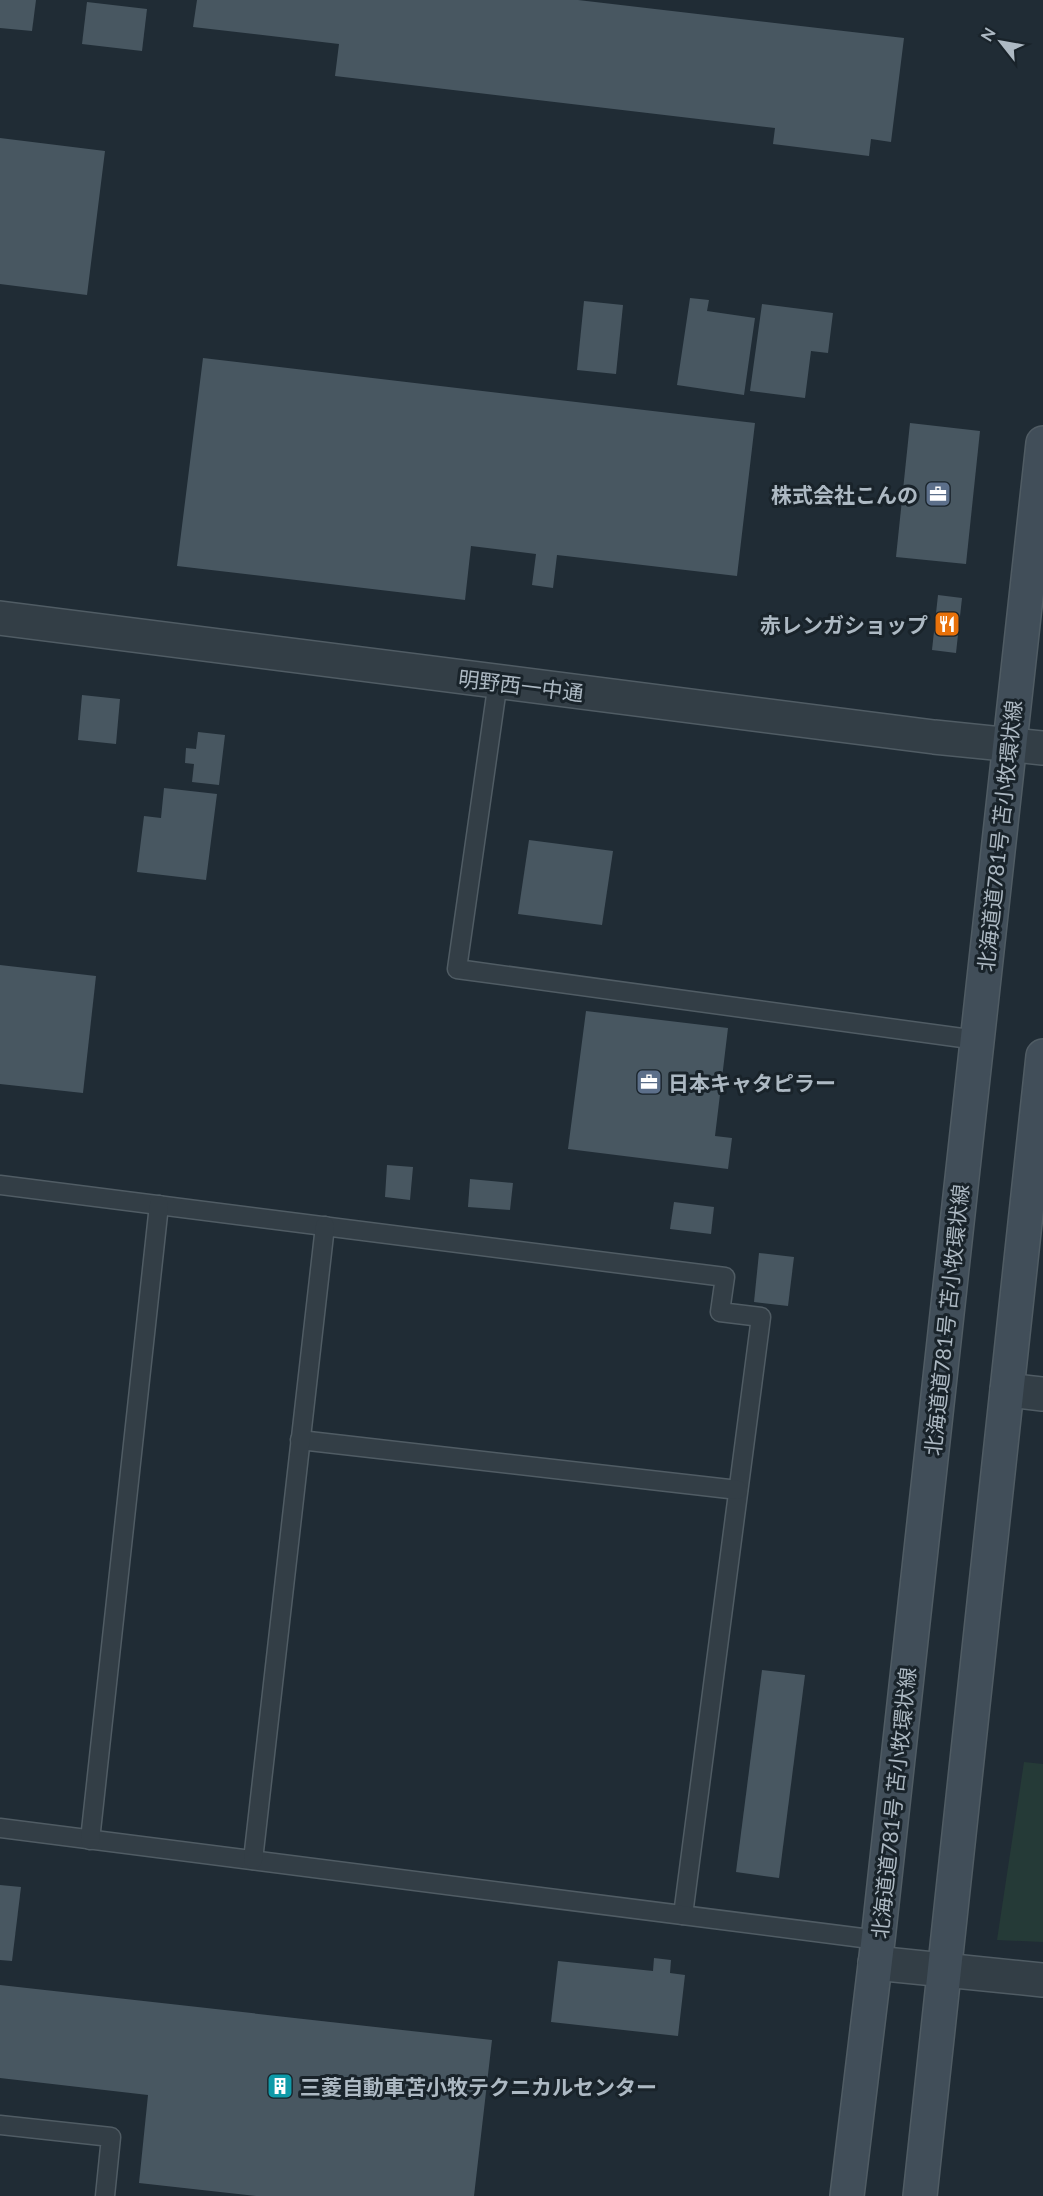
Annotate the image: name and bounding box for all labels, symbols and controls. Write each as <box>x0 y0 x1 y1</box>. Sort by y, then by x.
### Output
north arrow <box>971 12 1031 72</box>
text: N <box>976 24 999 44</box>
office icon: 株式会社こんの <box>923 479 953 509</box>
place label: 株式会社こんの <box>771 482 918 507</box>
restaurant icon: 赤レンガショップ <box>932 609 962 639</box>
place label: 赤レンガショップ <box>760 612 928 637</box>
street label: 明野西一中通 <box>457 665 585 705</box>
street label: 北海道道781号 苫小牧環状線 <box>972 699 1026 973</box>
office icon: 日本キャタピラー <box>634 1067 664 1097</box>
place label: 日本キャタピラー <box>668 1070 836 1095</box>
street label: 北海道道781号 苫小牧環状線 <box>919 1183 973 1457</box>
street label: 北海道道781号 苫小牧環状線 <box>866 1666 920 1940</box>
building icon: 三菱自動車苫小牧テクニカルセンター <box>265 2071 295 2101</box>
place label: 三菱自動車苫小牧テクニカルセンター <box>300 2074 657 2099</box>

